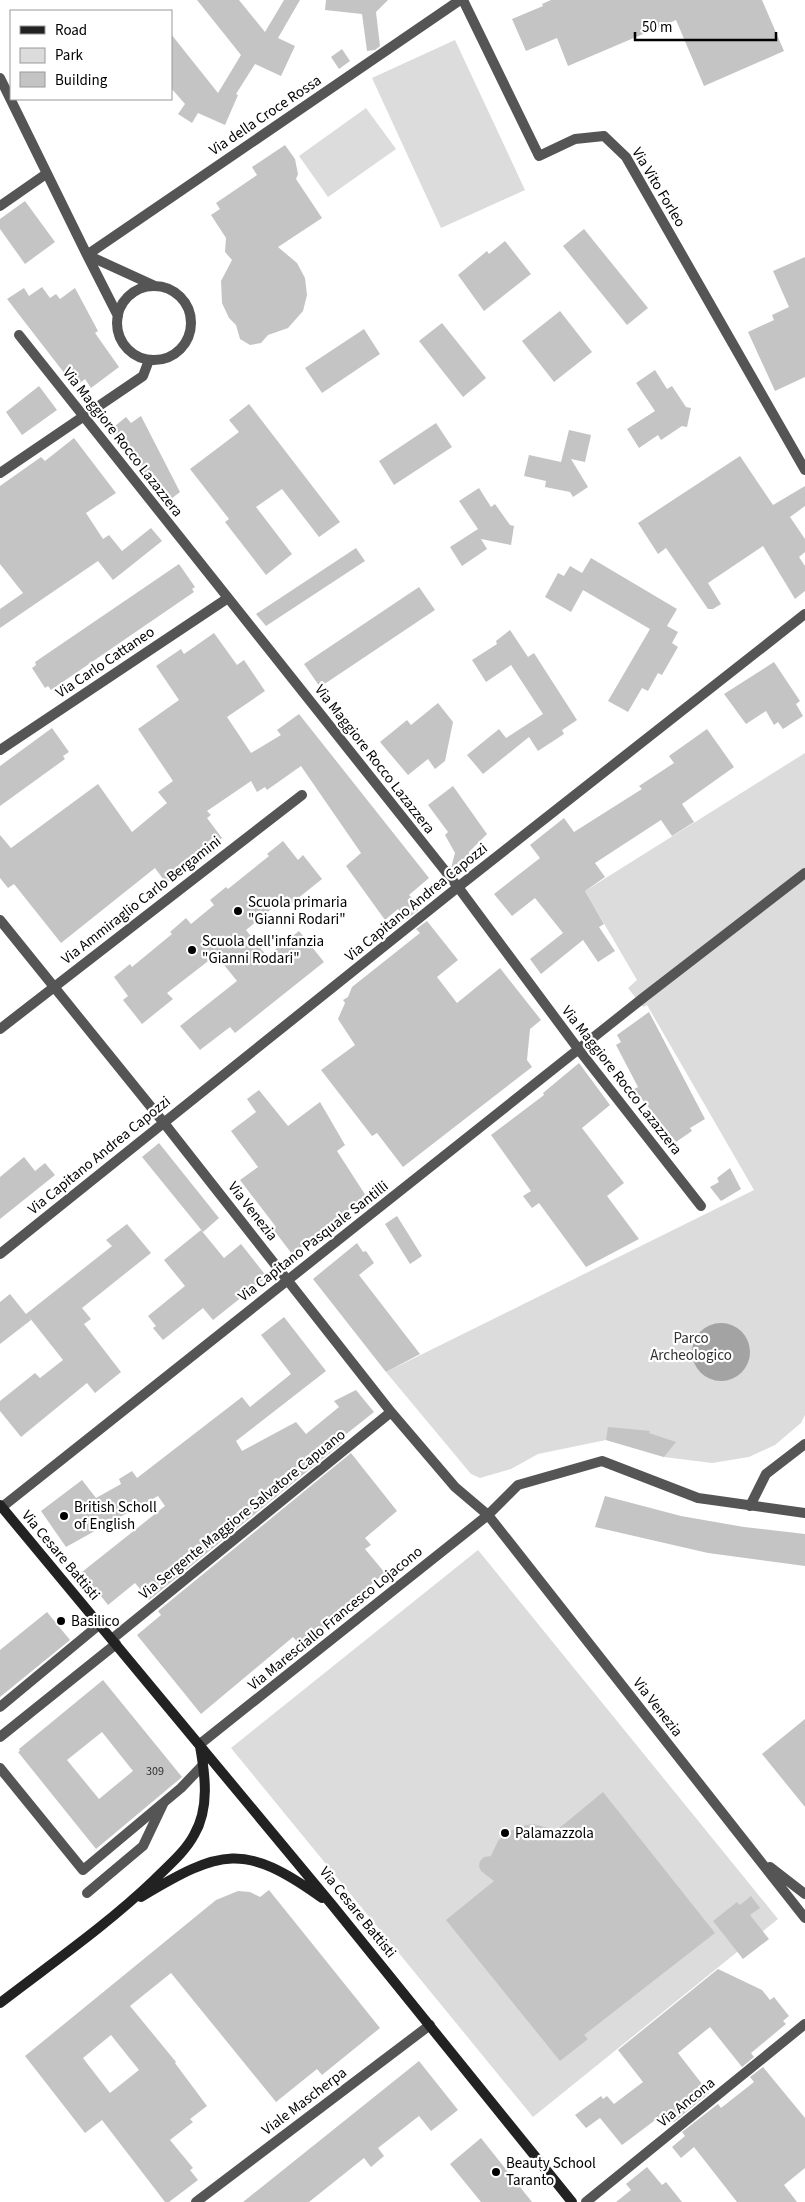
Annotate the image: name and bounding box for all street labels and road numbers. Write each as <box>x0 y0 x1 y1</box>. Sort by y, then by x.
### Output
street label: Via della Croce Rossa <box>205 70 326 161</box>
street label: Via Vito Forleo <box>627 144 691 231</box>
street label: Via Maggiore Rocco Lazazzera <box>58 363 188 521</box>
street label: Via Carlo Cattaneo <box>52 622 159 703</box>
street label: Via Maggiore Rocco Lazazzera <box>310 680 440 838</box>
street label: Via Ammiraglio Carlo Bergamini <box>57 831 226 970</box>
street label: Via Capitano Andrea Capozzi <box>340 838 492 967</box>
street label: Via Maggiore Rocco Lazazzera <box>557 1001 687 1159</box>
street label: Via Capitano Andrea Capozzi <box>23 1091 175 1220</box>
street label: Via Capitano Pasquale Santilli <box>234 1176 393 1307</box>
street label: Via Venezia <box>223 1177 282 1245</box>
street label: Via Sergente Maggiore Salvatore Capuano <box>135 1424 350 1604</box>
street label: Via Cesare Battisti <box>17 1506 105 1605</box>
street label: Via Maresciallo Francesco Lojacono <box>244 1541 427 1696</box>
street label: Via Venezia <box>628 1673 687 1741</box>
street label: Via Cesare Battisti <box>314 1862 401 1962</box>
street label: Viale Mascherpa <box>258 2063 351 2140</box>
street label: Via Ancona <box>653 2073 720 2132</box>

